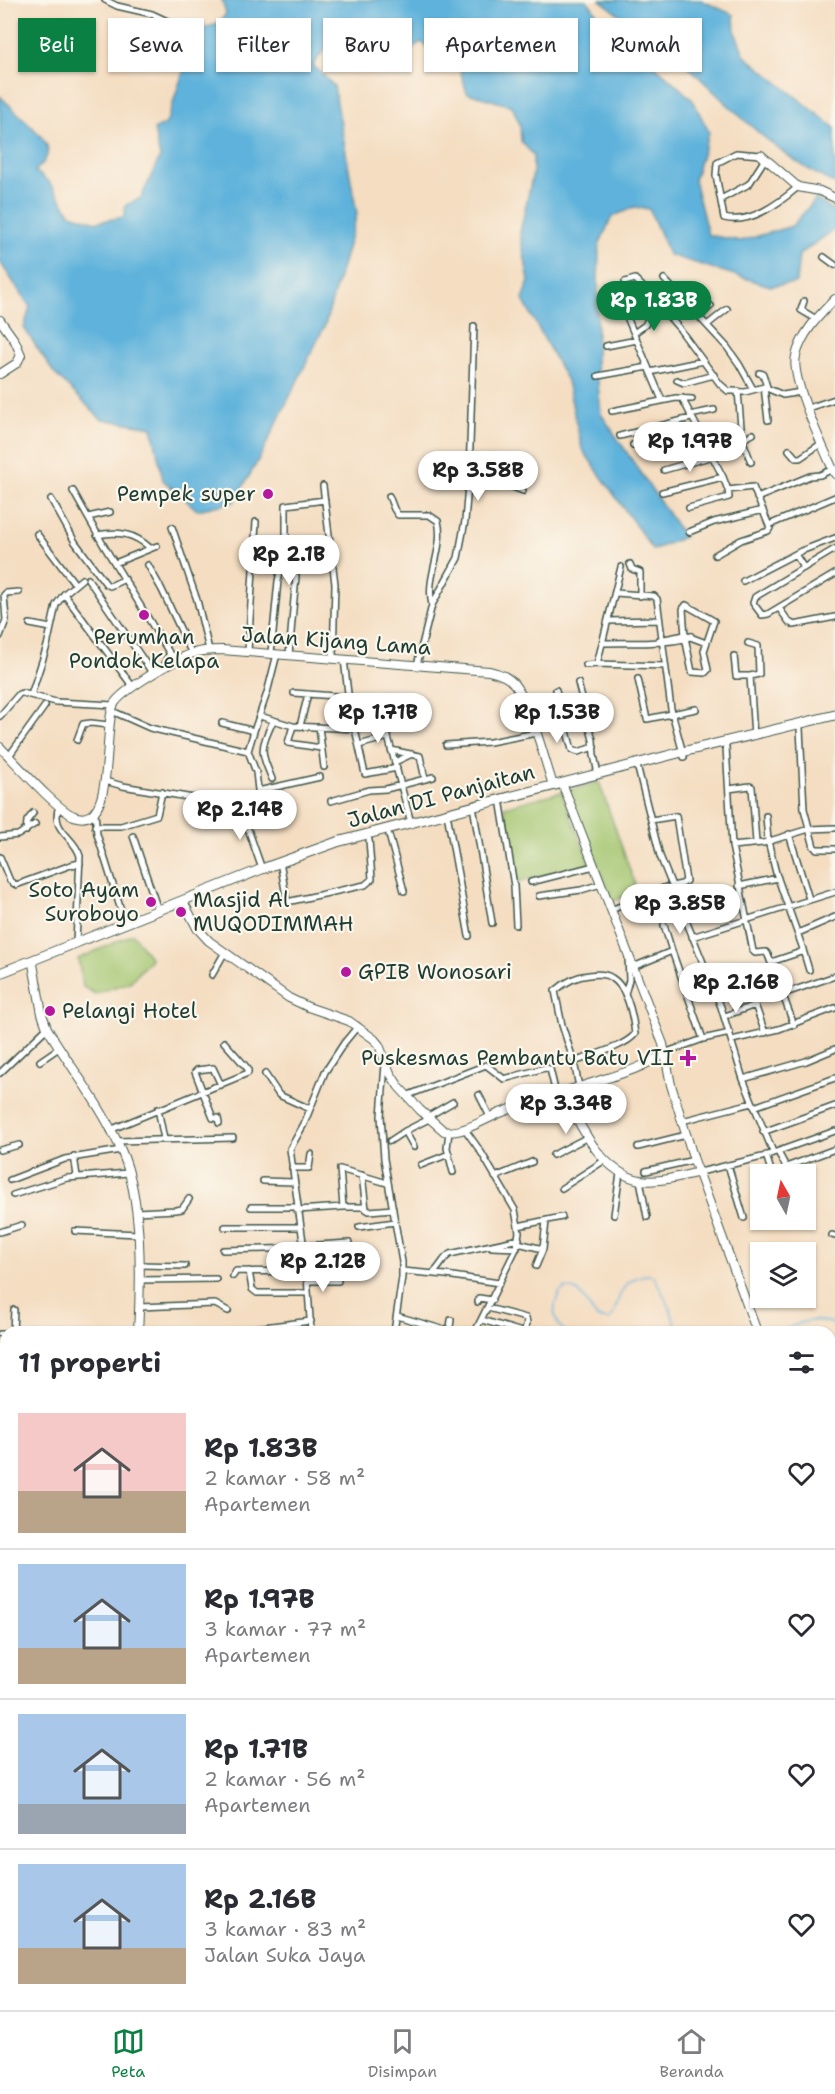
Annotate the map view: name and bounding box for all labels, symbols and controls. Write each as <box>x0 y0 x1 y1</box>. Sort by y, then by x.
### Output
chip: Beli <box>18 18 96 72</box>
chip: Sewa <box>108 18 204 72</box>
chip: Filter <box>216 18 311 72</box>
chip: Baru <box>323 18 412 72</box>
chip: Apartemen <box>424 18 578 72</box>
chip: Rumah <box>590 18 702 72</box>
pin: Rp 1.83B <box>592 281 716 332</box>
text: Rp 1.83B <box>610 287 698 313</box>
pin: Rp 1.97B <box>628 422 752 473</box>
text: Rp 1.97B <box>647 428 733 454</box>
pin: Rp 3.58B <box>416 451 540 502</box>
text: Rp 3.58B <box>432 457 524 483</box>
place label: Pempek super <box>117 480 256 508</box>
marker: Pempek super <box>261 487 275 501</box>
pin: Rp 2.1B <box>234 535 344 586</box>
text: Rp 2.1B <box>253 541 325 567</box>
marker: Perumhan Pondok Kelapa <box>137 608 151 622</box>
street label: Jalan Kijang Lama <box>240 620 432 662</box>
place label: Perumhan Pondok Kelapa <box>69 623 219 675</box>
pin: Rp 1.71B <box>316 693 440 744</box>
pin: Rp 1.53B <box>495 693 619 744</box>
text: Rp 1.71B <box>338 699 418 725</box>
text: Rp 1.53B <box>514 699 600 725</box>
street label: Jalan DI Panjaitan <box>344 757 538 834</box>
pin: Rp 2.14B <box>178 790 302 841</box>
text: Rp 2.14B <box>197 796 283 822</box>
place label: Soto Ayam Suroboyo <box>28 876 139 928</box>
pin: Rp 3.85B <box>618 884 742 935</box>
place label: Masjid Al MUQODIMMAH <box>193 886 354 938</box>
text: Rp 3.85B <box>634 890 726 916</box>
marker: Soto Ayam Suroboyo <box>144 895 158 909</box>
marker: Masjid Al MUQODIMMAH <box>174 905 188 919</box>
place label: GPIB Wonosari <box>358 958 512 986</box>
pin: Rp 2.16B <box>674 963 798 1014</box>
marker: GPIB Wonosari <box>339 965 353 979</box>
text: Rp 2.16B <box>693 969 779 995</box>
place label: Pelangi Hotel <box>62 997 198 1025</box>
marker: Pelangi Hotel <box>43 1004 57 1018</box>
place label: Puskesmas Pembantu Batu VII <box>361 1044 674 1072</box>
marker: Puskesmas Pembantu Batu VII <box>679 1049 697 1067</box>
pin: Rp 3.34B <box>504 1084 628 1135</box>
text: Rp 3.34B <box>520 1090 612 1116</box>
north arrow <box>750 1164 816 1230</box>
map controls <box>750 1164 816 1308</box>
pin: Rp 2.12B <box>261 1242 385 1293</box>
button: layers <box>750 1242 816 1308</box>
text: Rp 2.12B <box>280 1248 366 1274</box>
text: 11 properti <box>18 1345 161 1380</box>
icon: filters <box>785 1346 818 1379</box>
text: Rp 1.83B <box>204 1430 318 1465</box>
icon: home <box>66 1437 138 1509</box>
icon: heart <box>785 1457 818 1490</box>
text: 2 kamar · 58 m² <box>204 1465 365 1491</box>
text: Apartemen <box>204 1491 311 1517</box>
text: Rp 1.97B <box>204 1581 315 1616</box>
icon: home <box>66 1588 138 1660</box>
icon: heart <box>785 1608 818 1641</box>
text: 3 kamar · 77 m² <box>204 1616 366 1642</box>
text: Apartemen <box>204 1642 311 1668</box>
text: Rp 1.71B <box>204 1731 308 1766</box>
icon: home <box>66 1738 138 1810</box>
icon: heart <box>785 1758 818 1791</box>
text: 2 kamar · 56 m² <box>204 1766 365 1792</box>
text: Apartemen <box>204 1792 311 1818</box>
text: Rp 2.16B <box>204 1881 316 1916</box>
icon: home <box>66 1888 138 1960</box>
icon: heart <box>785 1908 818 1941</box>
text: 3 kamar · 83 m² <box>204 1916 366 1942</box>
text: Jalan Suka Jaya <box>204 1942 366 1968</box>
tab: Peta <box>111 2025 145 2082</box>
tab: Disimpan <box>368 2025 437 2082</box>
tab: Beranda <box>659 2025 724 2082</box>

